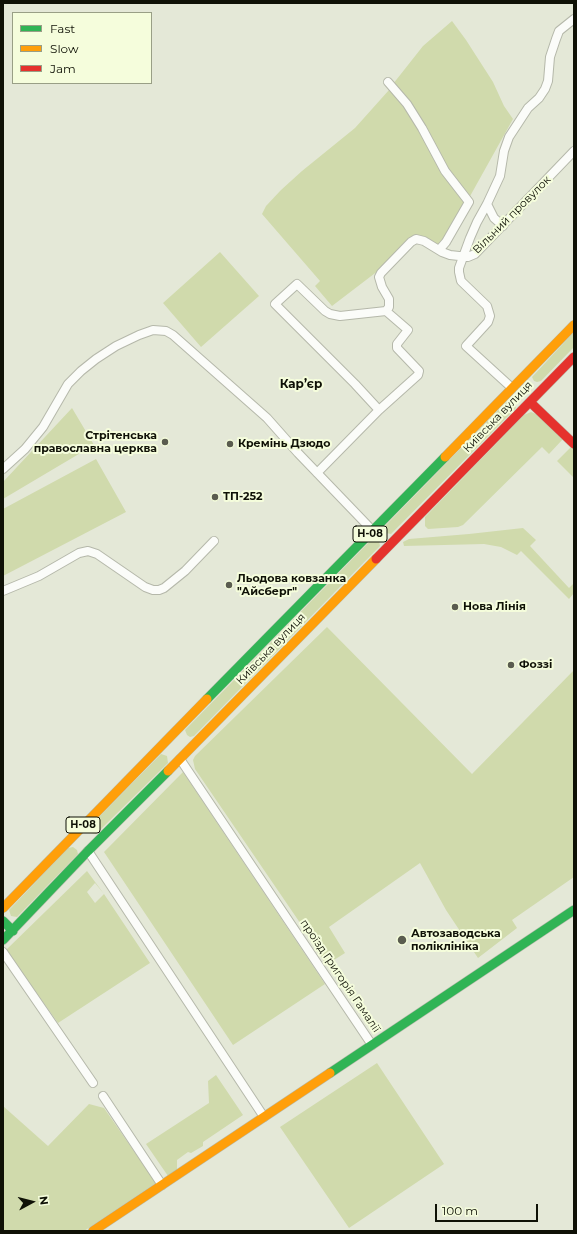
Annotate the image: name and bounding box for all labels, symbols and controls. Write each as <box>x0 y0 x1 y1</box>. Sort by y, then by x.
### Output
legend <box>12 12 152 84</box>
text: Fast <box>50 21 75 36</box>
text: Slow <box>50 41 79 56</box>
text: Jam <box>50 61 76 76</box>
street label: Вільний провулок <box>470 173 554 257</box>
district label: Кар’єр <box>280 377 322 391</box>
street label: Київська вулиця <box>461 379 535 455</box>
place label: Стрітенська православна церква <box>34 429 157 455</box>
marker: Стрітенська православна церква <box>160 437 170 447</box>
place label: Кремінь Дзюдо <box>238 437 330 451</box>
marker: Кремінь Дзюдо <box>225 439 235 449</box>
place label: ТП-252 <box>223 490 262 504</box>
marker: ТП-252 <box>210 492 220 502</box>
road number: Н-08 <box>353 526 387 542</box>
place label: Льодова ковзанка "Айсберг" <box>237 572 346 598</box>
marker: Льодова ковзанка "Айсберг" <box>224 580 234 590</box>
place label: Нова Лінія <box>463 600 526 614</box>
marker: Нова Лінія <box>450 602 460 612</box>
street label: Київська вулиця <box>234 611 308 687</box>
place label: Фоззі <box>519 658 552 672</box>
marker: Фоззі <box>506 660 516 670</box>
road number: Н-08 <box>66 817 100 833</box>
street label: проїзд Григорія Гамалії <box>297 917 383 1035</box>
place label: Автозаводська поліклініка <box>411 927 501 953</box>
marker: Автозаводська поліклініка <box>396 934 408 946</box>
north arrow <box>12 1182 52 1222</box>
text: N <box>36 1195 51 1206</box>
scale bar <box>437 1196 540 1222</box>
text: 100 m <box>442 1203 478 1218</box>

